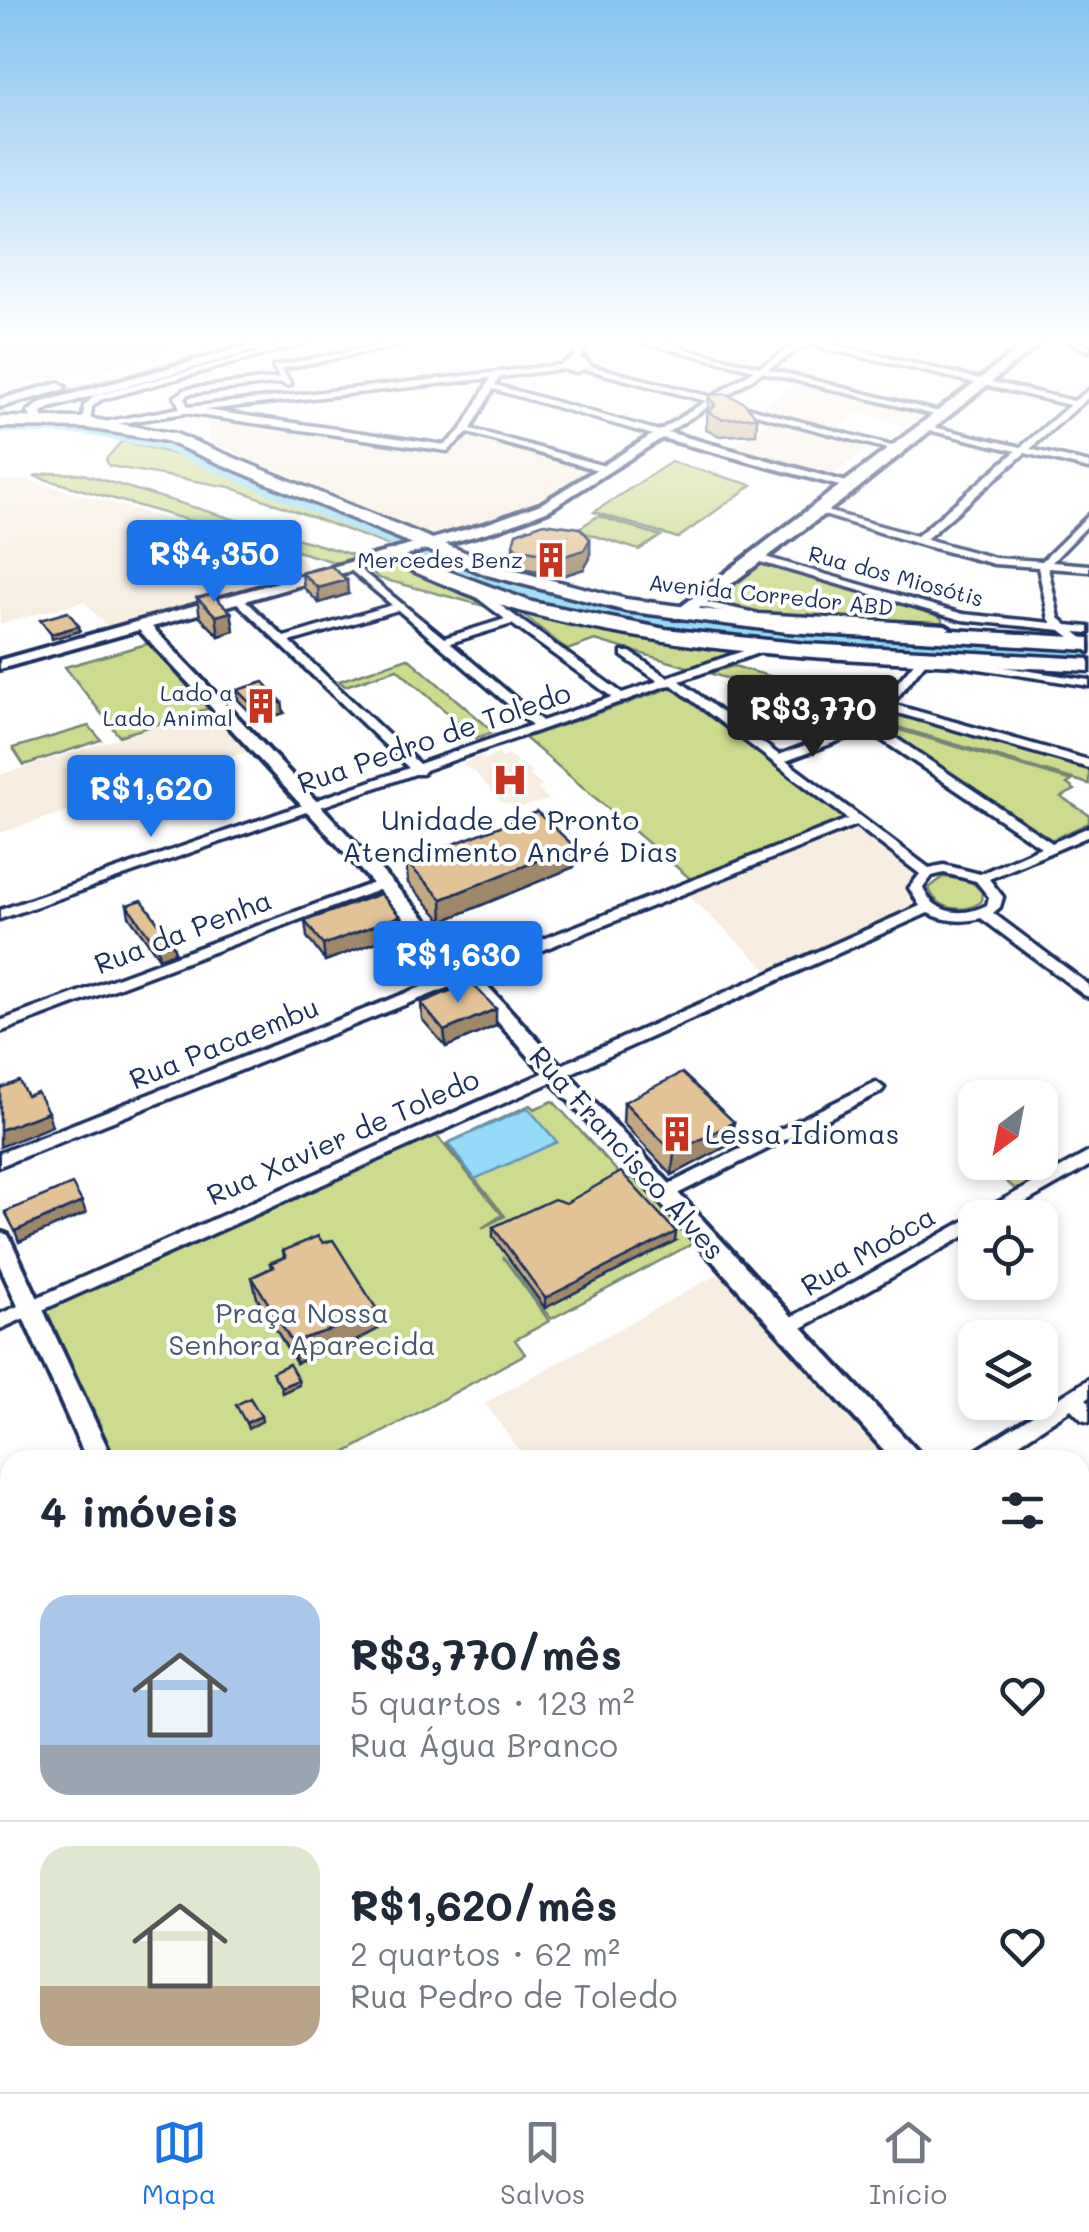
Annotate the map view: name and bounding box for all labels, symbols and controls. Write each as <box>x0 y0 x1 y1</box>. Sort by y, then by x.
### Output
pin: R$4,350 <box>122 520 306 605</box>
text: R$4,350 <box>149 531 279 573</box>
street label: Rua dos Miosótis <box>806 538 987 613</box>
building icon: Mercedes Benz <box>532 541 570 579</box>
place label: Mercedes Benz <box>357 545 523 574</box>
street label: Avenida Corredor ABD <box>647 567 895 622</box>
street label: Rua Pedro de Toledo <box>292 673 575 801</box>
pin: R$3,770 <box>721 675 905 760</box>
place label: Lado a Lado Animal <box>103 678 233 732</box>
text: R$3,770 <box>749 686 877 728</box>
building icon: Lado a Lado Animal <box>242 687 280 725</box>
pin: R$1,620 <box>59 755 243 840</box>
hospital icon: Unidade de Pronto Atendimento André Dias <box>491 761 529 799</box>
text: R$1,620 <box>89 766 213 808</box>
place label: Unidade de Pronto Atendimento André Dias <box>342 801 678 869</box>
street label: Rua da Penha <box>89 881 276 981</box>
pin: R$1,630 <box>366 921 550 1006</box>
text: R$1,630 <box>395 932 521 974</box>
street label: Rua Pacaembu <box>124 988 324 1096</box>
street label: Rua Francisco Alves <box>522 1038 733 1267</box>
street label: Rua Xavier de Toledo <box>201 1060 484 1212</box>
north arrow <box>958 1080 1058 1180</box>
map controls <box>958 1080 1058 1420</box>
building icon: Lessa Idiomas <box>658 1115 696 1153</box>
place label: Lessa Idiomas <box>705 1115 899 1151</box>
street label: Rua Moóca <box>794 1197 941 1303</box>
button: locate <box>958 1200 1058 1300</box>
park label: Praça Nossa Senhora Aparecida <box>168 1294 436 1362</box>
button: layers <box>958 1320 1058 1420</box>
text: 4 imóveis <box>40 1483 238 1538</box>
icon: filters <box>995 1483 1050 1538</box>
text: R$3,770/mês <box>350 1626 622 1681</box>
icon: home <box>120 1635 240 1755</box>
icon: heart <box>995 1668 1050 1723</box>
text: 5 quartos · 123 m² <box>350 1681 635 1723</box>
text: Rua Água Branco <box>350 1723 618 1765</box>
text: R$1,620/mês <box>350 1877 617 1932</box>
icon: home <box>120 1886 240 2006</box>
icon: heart <box>995 1919 1050 1974</box>
text: 2 quartos · 62 m² <box>350 1932 620 1974</box>
text: Rua Pedro de Toledo <box>350 1974 677 2016</box>
tab: Mapa <box>142 2115 216 2211</box>
tab: Salvos <box>500 2115 585 2211</box>
tab: Início <box>869 2115 947 2211</box>

